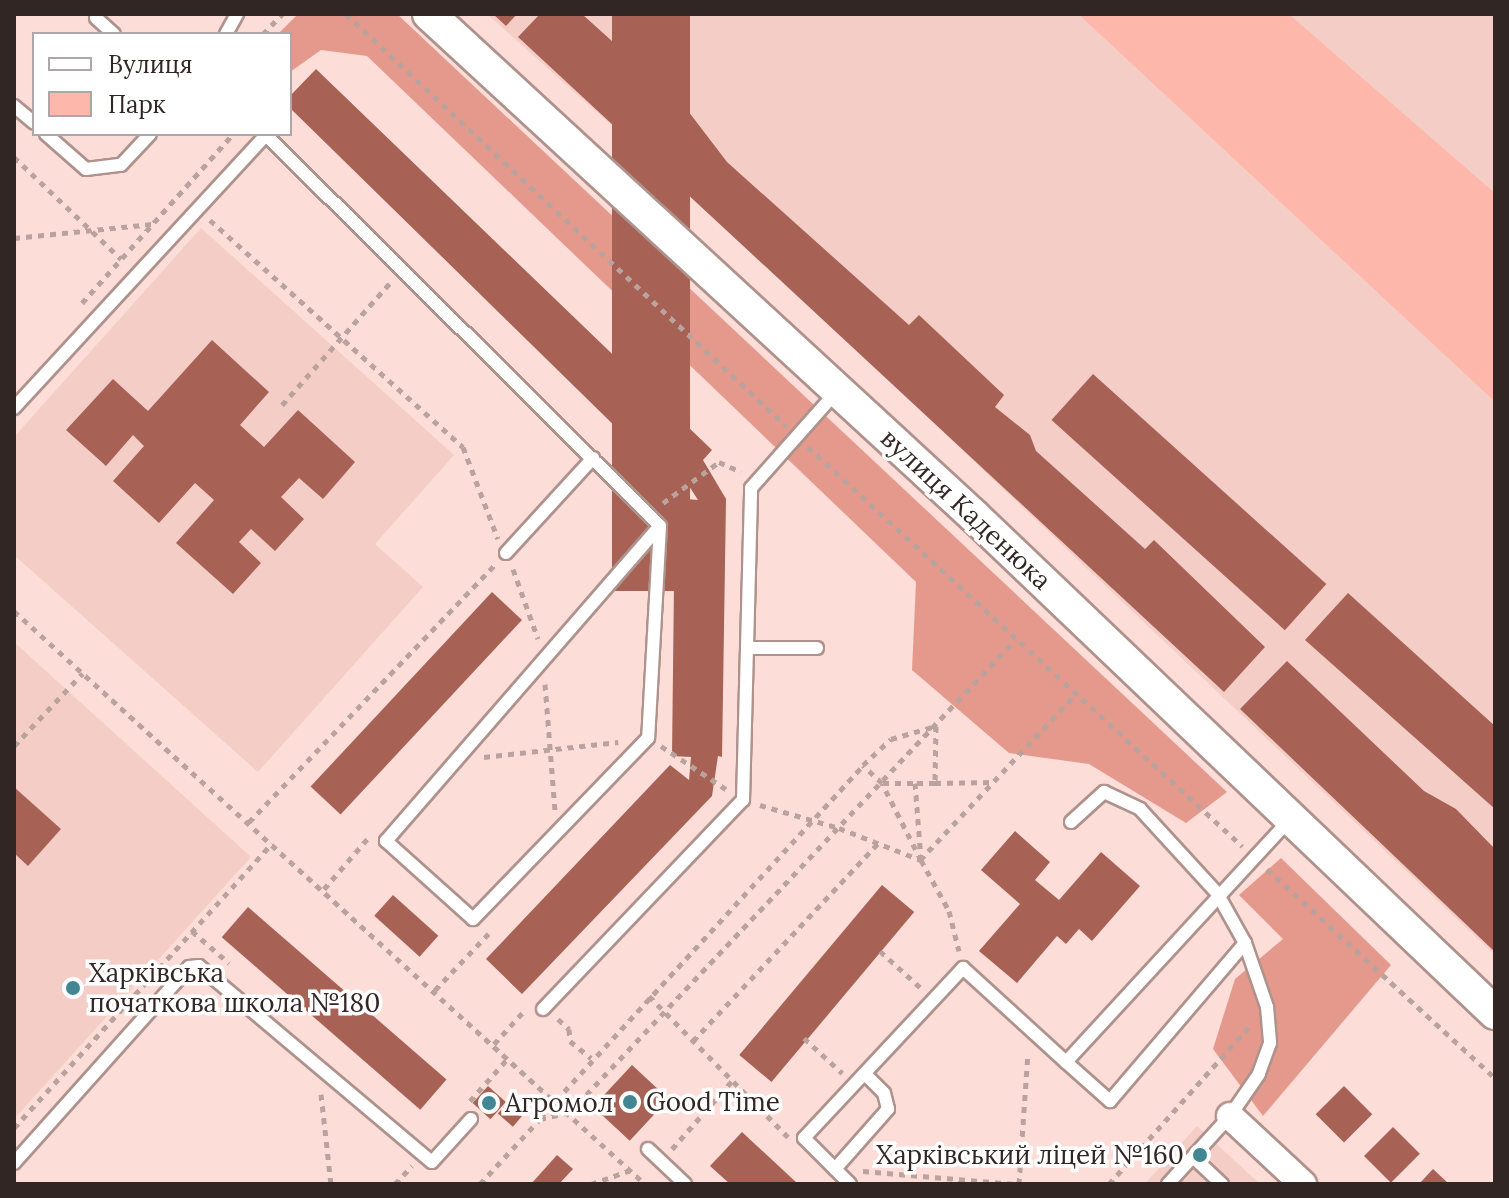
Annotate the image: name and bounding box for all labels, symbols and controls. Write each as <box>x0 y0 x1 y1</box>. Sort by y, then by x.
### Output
legend <box>32 32 292 136</box>
text: Вулиця <box>108 49 193 80</box>
text: Парк <box>108 89 166 120</box>
street label: вулиця Каденюка <box>874 422 1058 596</box>
place label: Харківська початкова школа №180 <box>89 957 380 1018</box>
marker: Харківська початкова школа №180 <box>64 979 82 997</box>
place label: Good Time <box>646 1086 780 1118</box>
place label: Агромол <box>505 1087 613 1119</box>
marker: Good Time <box>621 1093 639 1111</box>
marker: Агромол <box>480 1094 498 1112</box>
place label: Харківський ліцей №160 <box>876 1139 1184 1171</box>
marker: Харківський ліцей №160 <box>1191 1146 1209 1164</box>

